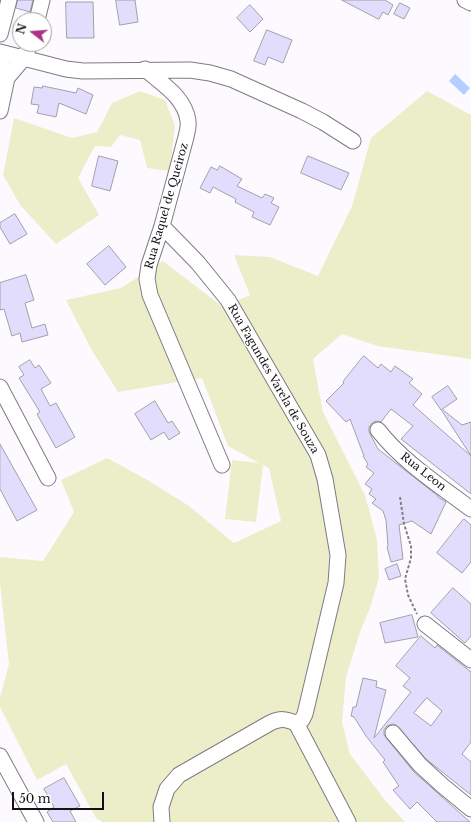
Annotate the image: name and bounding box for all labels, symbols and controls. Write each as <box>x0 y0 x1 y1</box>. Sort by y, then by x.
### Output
north arrow <box>12 12 52 52</box>
text: N <box>13 22 30 36</box>
street label: Rua Raquel de Queiroz <box>143 141 191 271</box>
street label: Rua Fagundes Varela de Souza <box>225 302 321 456</box>
street label: Rua Leon <box>398 450 448 494</box>
scale bar <box>14 784 106 810</box>
text: 50 m <box>19 791 51 806</box>

